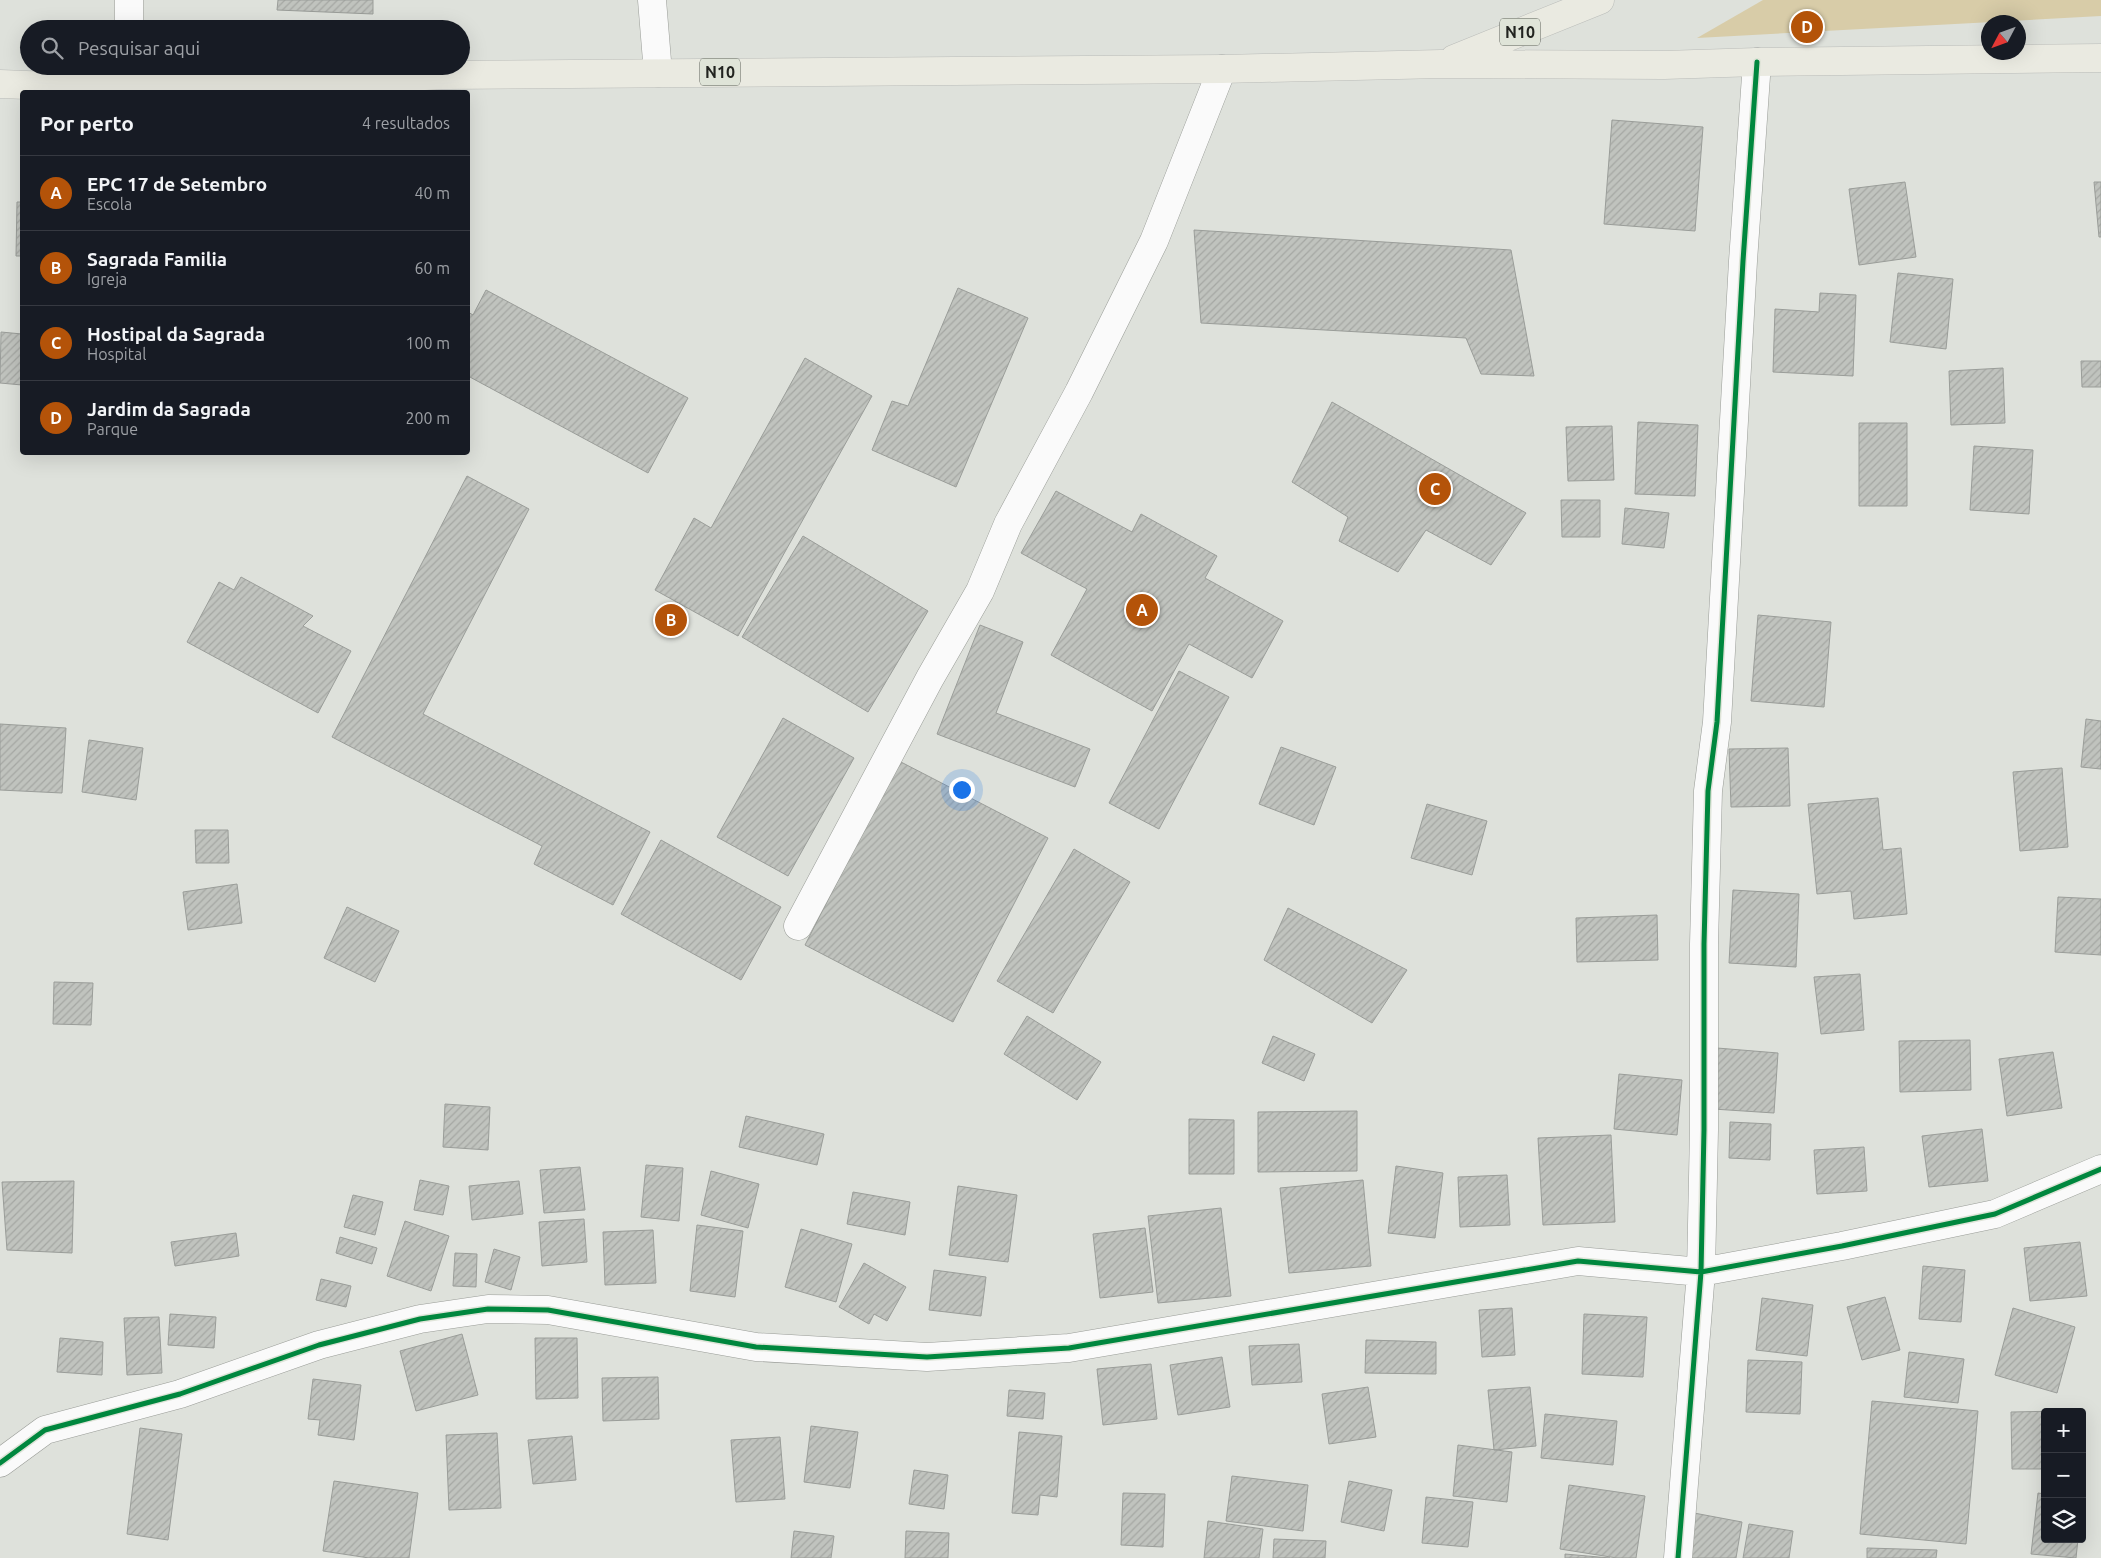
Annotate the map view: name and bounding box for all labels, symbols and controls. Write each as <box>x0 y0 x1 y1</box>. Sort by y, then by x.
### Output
pin: D <box>1791 8 1823 46</box>
north arrow <box>1981 15 2026 60</box>
road number: N10 <box>1500 18 1540 46</box>
search box <box>20 20 470 75</box>
icon: search <box>38 34 66 62</box>
text: Pesquisar aqui <box>78 37 200 59</box>
road number: N10 <box>700 58 740 86</box>
text: Por perto <box>40 111 134 135</box>
text: 4 resultados <box>362 114 450 132</box>
text: EPC 17 de Setembro <box>87 173 267 195</box>
text: A <box>50 184 62 202</box>
text: 40 m <box>414 184 450 202</box>
text: Escola <box>87 195 132 213</box>
text: Sagrada Familia <box>87 248 227 270</box>
text: B <box>51 259 61 277</box>
text: 60 m <box>414 259 450 277</box>
text: Igreja <box>87 270 127 288</box>
text: Hostipal da Sagrada <box>87 323 265 345</box>
text: C <box>51 334 61 352</box>
text: 100 m <box>405 334 450 352</box>
text: Hospital <box>87 345 146 363</box>
text: Jardim da Sagrada <box>87 398 251 420</box>
text: D <box>50 409 62 427</box>
text: 200 m <box>405 409 450 427</box>
text: Parque <box>87 420 138 438</box>
pin: C <box>1419 470 1451 508</box>
pin: A <box>1126 591 1158 629</box>
pin: B <box>655 601 687 639</box>
your location <box>949 777 975 803</box>
map controls <box>2041 1408 2086 1543</box>
button: + <box>2041 1408 2086 1453</box>
button: − <box>2041 1453 2086 1498</box>
button: layers <box>2041 1498 2086 1543</box>

